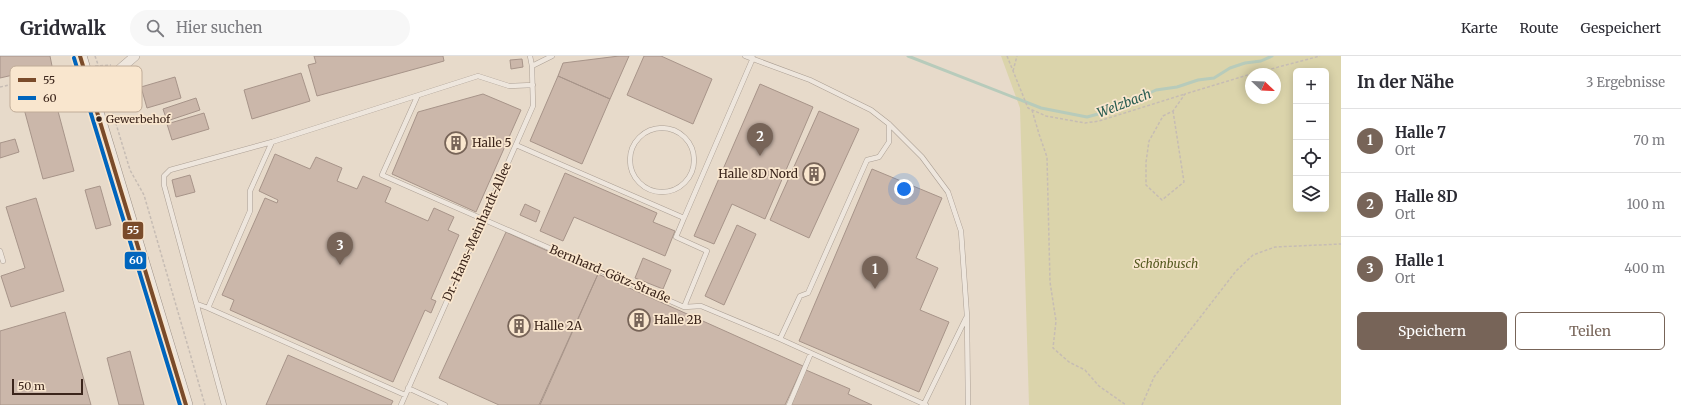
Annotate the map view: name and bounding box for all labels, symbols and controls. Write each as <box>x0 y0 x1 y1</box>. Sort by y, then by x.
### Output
search box <box>130 10 410 46</box>
text: Gridwalk <box>20 16 106 40</box>
icon: search <box>144 17 166 39</box>
text: Hier suchen <box>176 18 262 37</box>
text: Karte <box>1461 19 1497 37</box>
text: Route <box>1519 19 1558 37</box>
text: Gespeichert <box>1580 19 1661 37</box>
legend <box>10 66 142 112</box>
north arrow <box>1245 68 1281 104</box>
map controls <box>1293 68 1329 212</box>
button: + <box>1293 68 1329 104</box>
text: In der Nähe <box>1357 71 1454 93</box>
text: 55 <box>43 73 55 87</box>
text: 3 Ergebnisse <box>1586 74 1665 91</box>
water label: Welzbach <box>1095 85 1154 122</box>
text: 60 <box>43 91 57 105</box>
button: − <box>1293 104 1329 140</box>
place label: Gewerbehof <box>106 112 171 126</box>
marker: Gewerbehof <box>94 114 104 124</box>
pin: 2 <box>747 123 773 156</box>
text: Halle 7 <box>1395 123 1446 142</box>
building icon: Halle 5 <box>443 130 469 156</box>
text: 1 <box>1367 132 1373 149</box>
text: 70 m <box>1634 132 1665 149</box>
place label: Halle 5 <box>472 135 512 150</box>
button: locate <box>1293 140 1329 176</box>
text: Ort <box>1395 142 1415 159</box>
street label: Dr.-Hans-Meinhardt-Allee <box>439 160 514 304</box>
building icon: Halle 8D Nord <box>801 161 827 187</box>
place label: Halle 8D Nord <box>718 166 798 181</box>
button: layers <box>1293 176 1329 212</box>
your location <box>894 179 914 199</box>
text: Halle 8D <box>1395 187 1458 206</box>
text: 2 <box>1366 196 1374 213</box>
text: 100 m <box>1627 196 1665 213</box>
text: Ort <box>1395 206 1415 223</box>
line badge: 55 <box>122 221 144 240</box>
text: 55 <box>127 223 139 237</box>
pin: 3 <box>327 232 353 265</box>
street label: Bernhard-Götz-Straße <box>547 241 673 306</box>
line badge: 60 <box>124 251 147 270</box>
text: Halle 1 <box>1395 251 1444 270</box>
text: 60 <box>129 253 143 267</box>
pin: 1 <box>862 256 888 289</box>
park label: Schönbusch <box>1134 256 1198 271</box>
text: 3 <box>1366 260 1374 277</box>
text: 400 m <box>1624 260 1665 277</box>
text: Ort <box>1395 270 1415 287</box>
building icon: Halle 2B <box>626 307 652 333</box>
place label: Halle 2B <box>654 312 702 327</box>
button: Speichern <box>1357 312 1507 350</box>
button: Teilen <box>1515 312 1665 350</box>
building icon: Halle 2A <box>506 313 532 339</box>
place label: Halle 2A <box>534 318 583 333</box>
scale bar <box>12 377 83 396</box>
text: 50 m <box>18 379 45 393</box>

